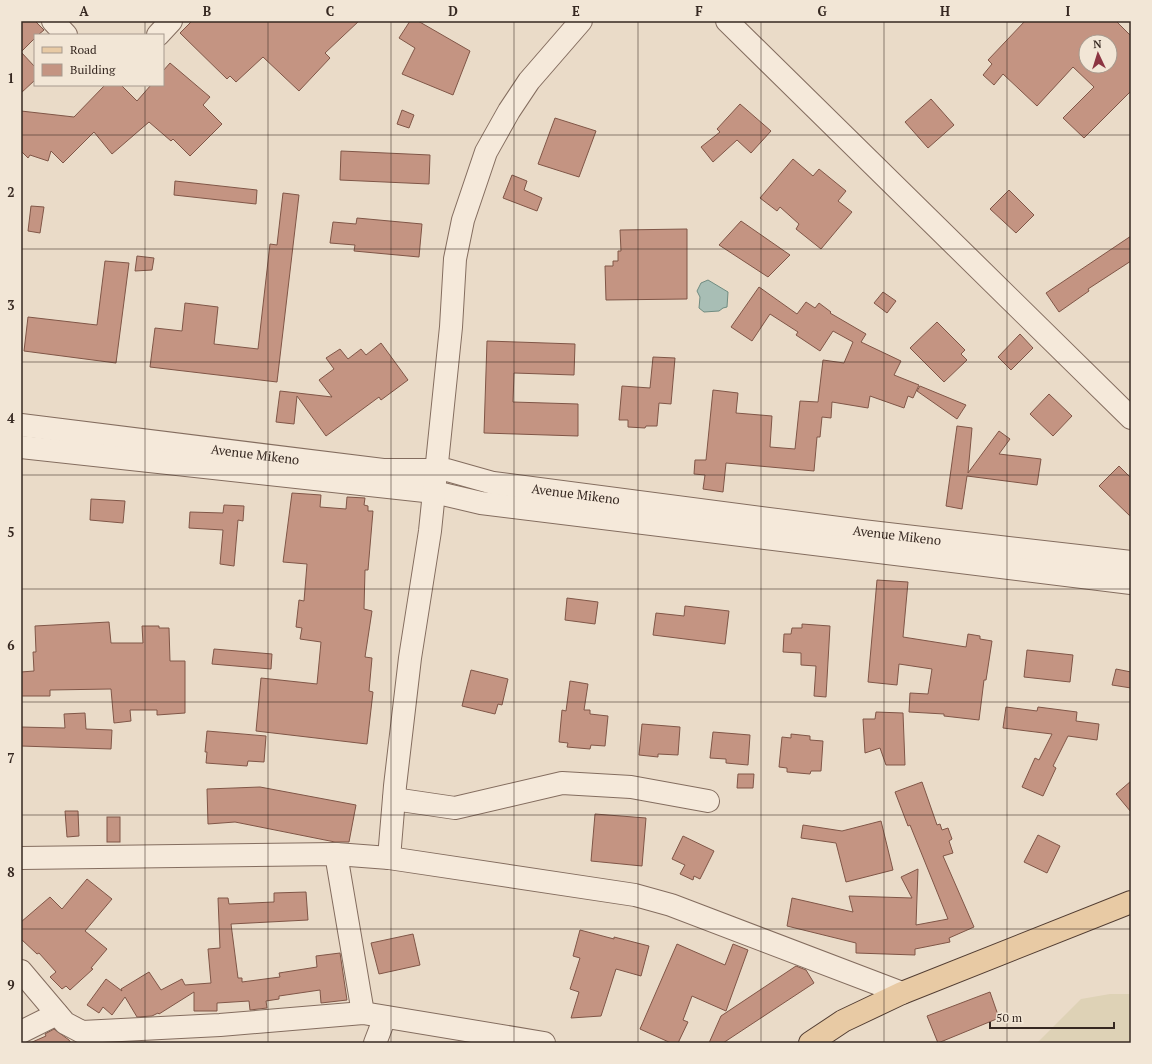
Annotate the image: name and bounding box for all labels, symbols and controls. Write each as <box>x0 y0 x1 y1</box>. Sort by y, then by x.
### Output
text: A <box>79 2 89 20</box>
text: B <box>203 2 211 20</box>
text: C <box>326 2 334 20</box>
text: D <box>448 2 458 20</box>
text: E <box>572 2 580 20</box>
text: F <box>695 2 703 20</box>
text: G <box>817 2 827 20</box>
text: H <box>940 2 950 20</box>
text: I <box>1066 2 1071 20</box>
legend <box>34 34 164 86</box>
north arrow <box>1078 34 1118 74</box>
text: N <box>1093 37 1103 51</box>
text: Road <box>70 42 97 57</box>
text: Building <box>70 62 116 77</box>
text: 1 <box>7 69 15 87</box>
text: 2 <box>7 183 15 201</box>
text: 3 <box>7 296 15 314</box>
text: 4 <box>7 409 15 427</box>
street label: Avenue Mikeno <box>210 440 300 469</box>
street label: Avenue Mikeno <box>530 479 621 508</box>
street label: Avenue Mikeno <box>852 521 942 549</box>
text: 5 <box>7 523 15 541</box>
text: 6 <box>7 636 15 654</box>
text: 7 <box>7 749 15 767</box>
text: 8 <box>7 863 15 881</box>
text: 9 <box>7 976 15 994</box>
scale bar <box>990 1004 1114 1030</box>
text: 50 m <box>996 1010 1023 1025</box>

